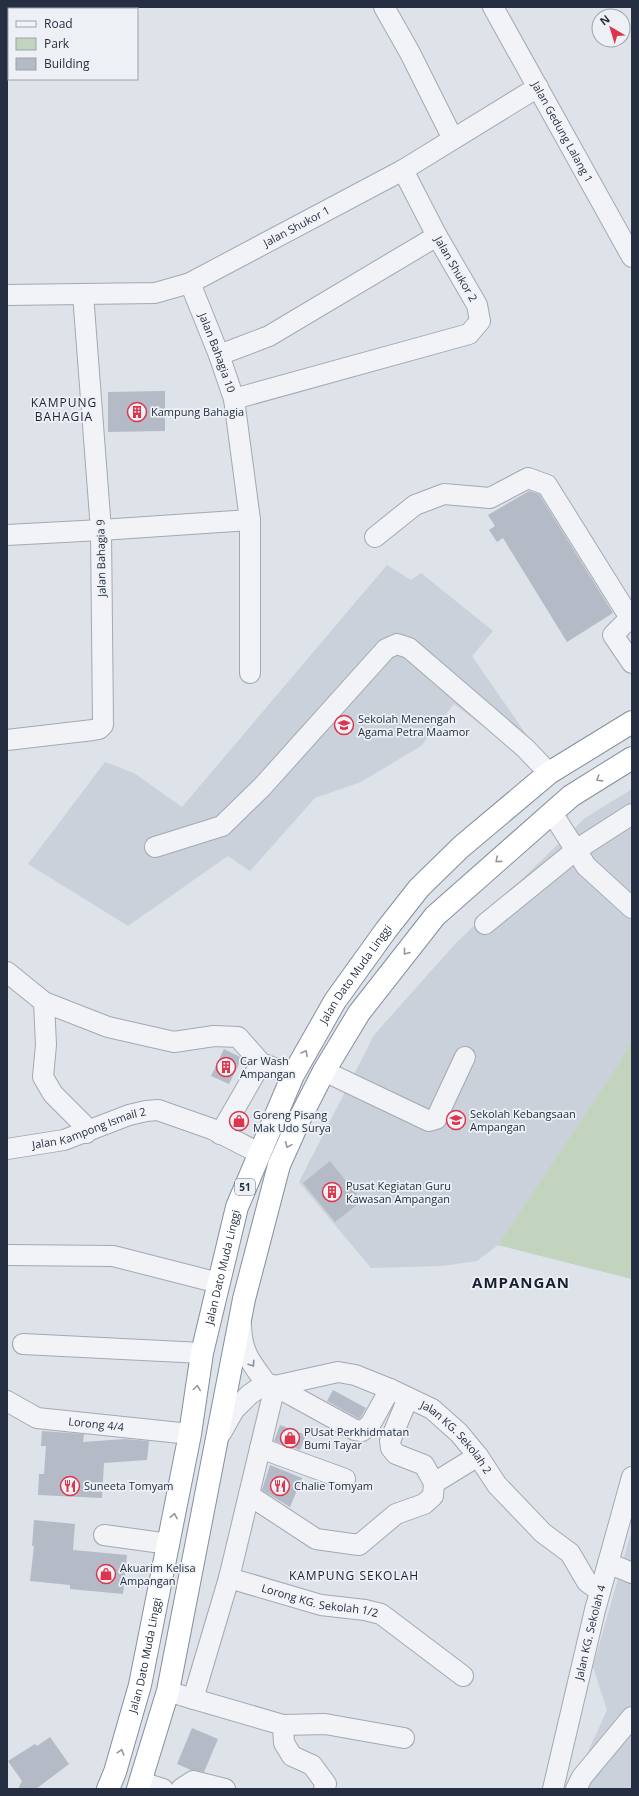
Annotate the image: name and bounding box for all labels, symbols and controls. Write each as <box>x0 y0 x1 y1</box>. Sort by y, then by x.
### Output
legend <box>8 8 138 80</box>
north arrow <box>591 8 631 48</box>
text: N <box>596 11 613 28</box>
text: Road <box>44 15 73 32</box>
text: Park <box>44 35 70 52</box>
text: Building <box>44 55 90 72</box>
street label: Jalan Gedung Lalang 1 <box>528 78 597 185</box>
street label: Jalan Shukor 1 <box>260 202 332 250</box>
street label: Jalan Shukor 2 <box>431 232 481 304</box>
street label: Jalan Bahagia 10 <box>195 310 239 395</box>
district label: KAMPUNG BAHAGIA <box>31 394 97 425</box>
building icon: Kampung Bahagia <box>126 401 148 423</box>
place label: Kampung Bahagia <box>151 404 244 419</box>
street label: Jalan Bahagia 9 <box>92 519 109 598</box>
place label: Sekolah Menengah Agama Petra Maamor <box>358 711 470 739</box>
school or university icon: Sekolah Menengah Agama Petra Maamor <box>333 714 355 736</box>
one-way arrow <box>596 774 603 781</box>
one-way arrow <box>495 855 502 862</box>
street label: Jalan Dato Muda Linggi <box>315 921 395 1027</box>
one-way arrow <box>404 947 411 954</box>
one-way arrow <box>300 1050 307 1057</box>
place label: Car Wash Ampangan <box>240 1053 296 1081</box>
building icon: Car Wash Ampangan <box>215 1056 237 1078</box>
street label: Jalan Kampong Ismail 2 <box>30 1103 147 1152</box>
place label: Sekolah Kebangsaan Ampangan <box>470 1106 576 1134</box>
place label: Goreng Pisang Mak Udo Surya <box>253 1107 331 1135</box>
school or university icon: Sekolah Kebangsaan Ampangan <box>445 1109 467 1131</box>
shop icon: Goreng Pisang Mak Udo Surya <box>228 1110 250 1132</box>
one-way arrow <box>284 1142 292 1149</box>
place label: Pusat Kegiatan Guru Kawasan Ampangan <box>346 1178 451 1206</box>
road number: 51 <box>235 1179 255 1195</box>
building icon: Pusat Kegiatan Guru Kawasan Ampangan <box>321 1181 343 1203</box>
street label: Jalan Dato Muda Linggi <box>201 1208 243 1327</box>
district label: AMPANGAN <box>472 1272 570 1292</box>
one-way arrow <box>248 1360 255 1367</box>
one-way arrow <box>192 1385 201 1391</box>
street label: Jalan KG. Sekolah 2 <box>417 1396 496 1476</box>
street label: Lorong 4/4 <box>68 1413 125 1434</box>
place label: PUsat Perkhidmatan Bumi Tayar <box>304 1424 409 1452</box>
shop icon: PUsat Perkhidmatan Bumi Tayar <box>279 1427 301 1449</box>
restaurant icon: Suneeta Tomyam <box>59 1475 81 1497</box>
restaurant icon: Chalie Tomyam <box>269 1475 291 1497</box>
place label: Suneeta Tomyam <box>84 1478 173 1493</box>
place label: Chalie Tomyam <box>294 1478 373 1493</box>
one-way arrow <box>169 1513 178 1519</box>
place label: Akuarim Kelisa Ampangan <box>120 1560 196 1588</box>
shop icon: Akuarim Kelisa Ampangan <box>95 1563 117 1585</box>
district label: KAMPUNG SEKOLAH <box>289 1567 419 1584</box>
street label: Lorong KG. Sekolah 1/2 <box>260 1580 380 1620</box>
street label: Jalan KG. Sekolah 4 <box>571 1582 609 1682</box>
street label: Jalan Dato Muda Linggi <box>124 1596 164 1715</box>
one-way arrow <box>116 1749 125 1756</box>

